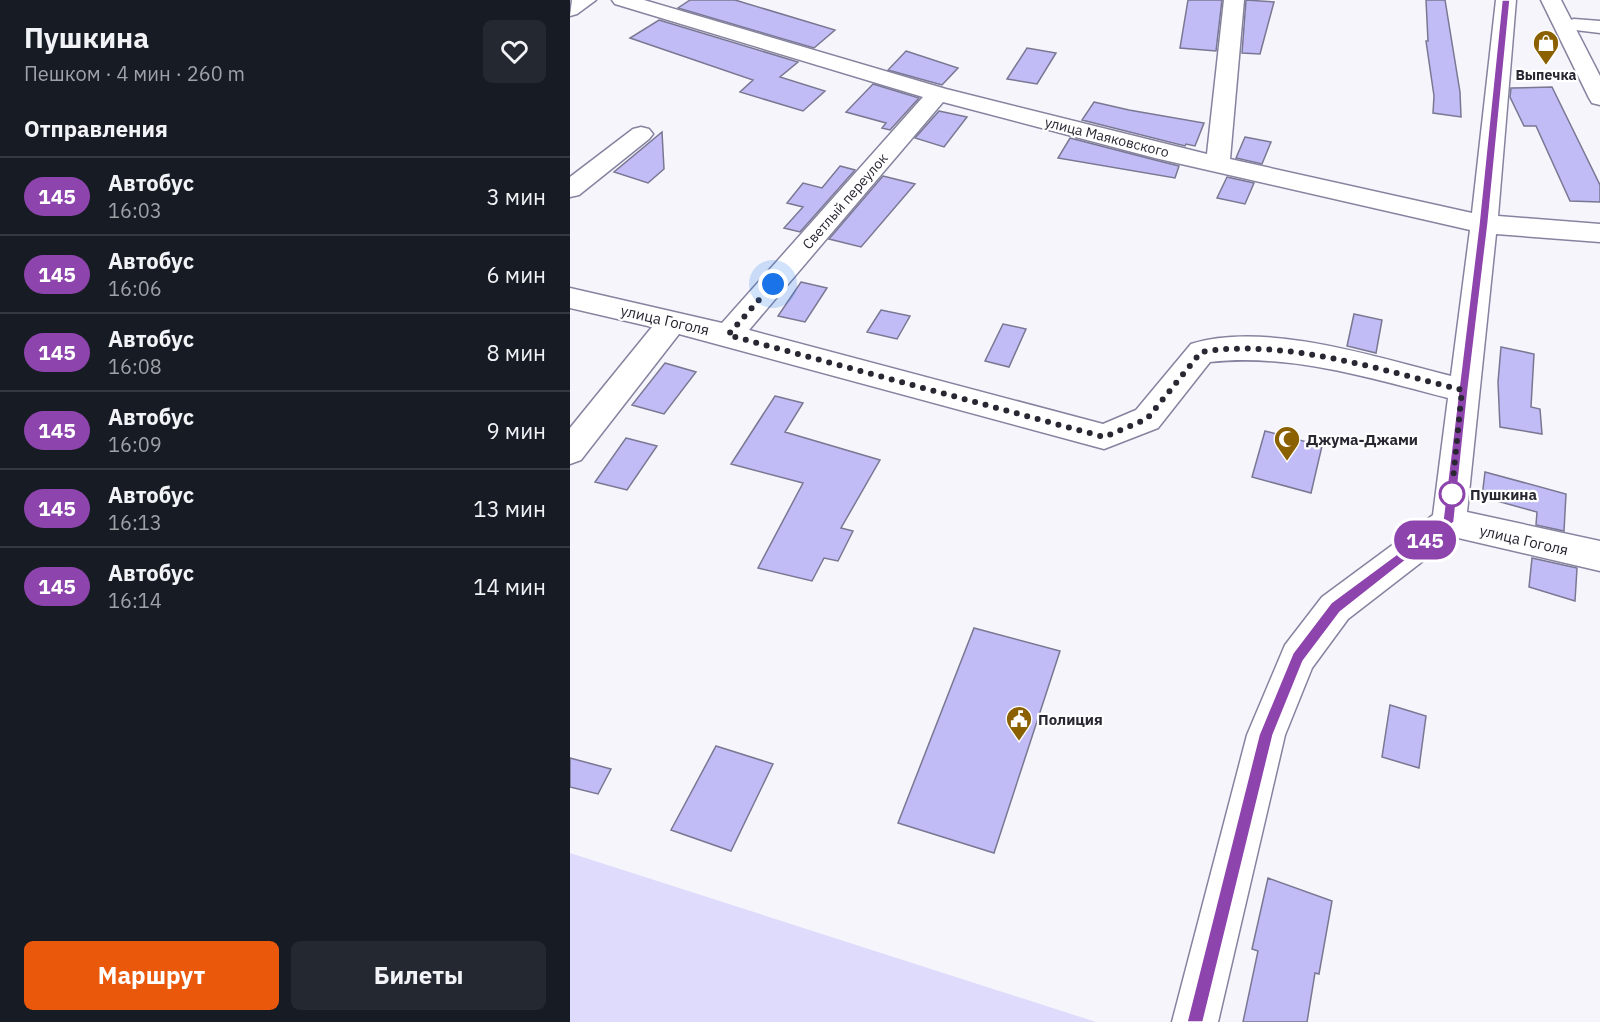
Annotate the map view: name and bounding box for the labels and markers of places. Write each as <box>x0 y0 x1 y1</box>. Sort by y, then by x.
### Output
shop icon: Выпечка <box>1531 28 1561 66</box>
place label: Выпечка <box>1515 66 1577 84</box>
mosque icon: Джума-Джами <box>1272 424 1302 462</box>
place label: Джума-Джами <box>1306 430 1418 449</box>
marker: Пушкина <box>1439 481 1465 507</box>
place label: Пушкина <box>1470 485 1538 504</box>
public building icon: Полиция <box>1004 704 1034 742</box>
place label: Полиция <box>1038 710 1103 729</box>

